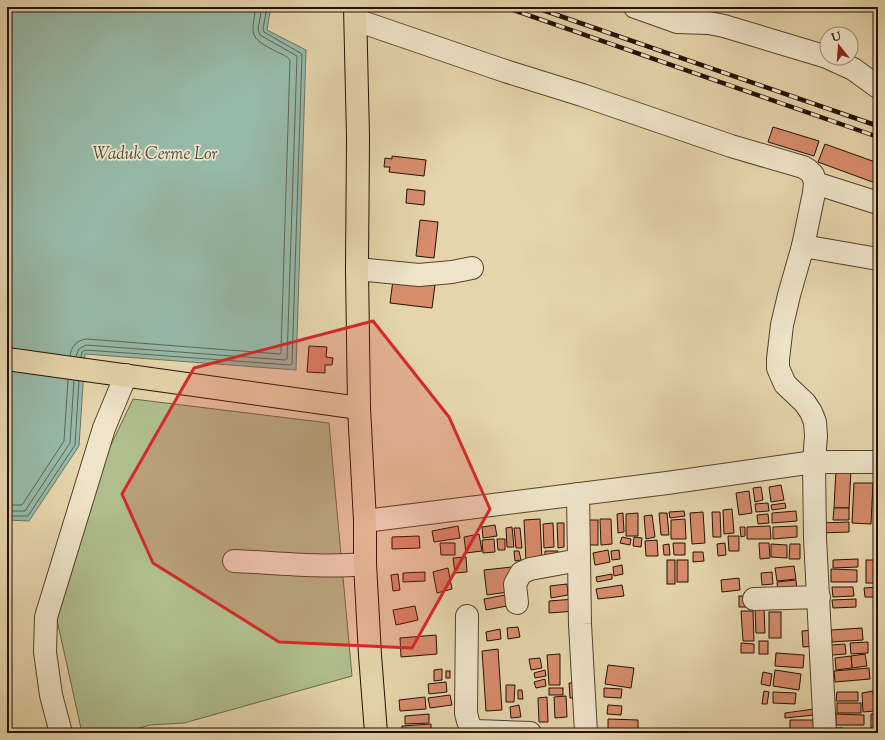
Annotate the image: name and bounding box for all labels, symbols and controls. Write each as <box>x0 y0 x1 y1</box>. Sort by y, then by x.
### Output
north arrow <box>819 26 859 66</box>
text: U <box>829 28 843 47</box>
water label: Waduk Cerme Lor <box>93 143 217 167</box>

